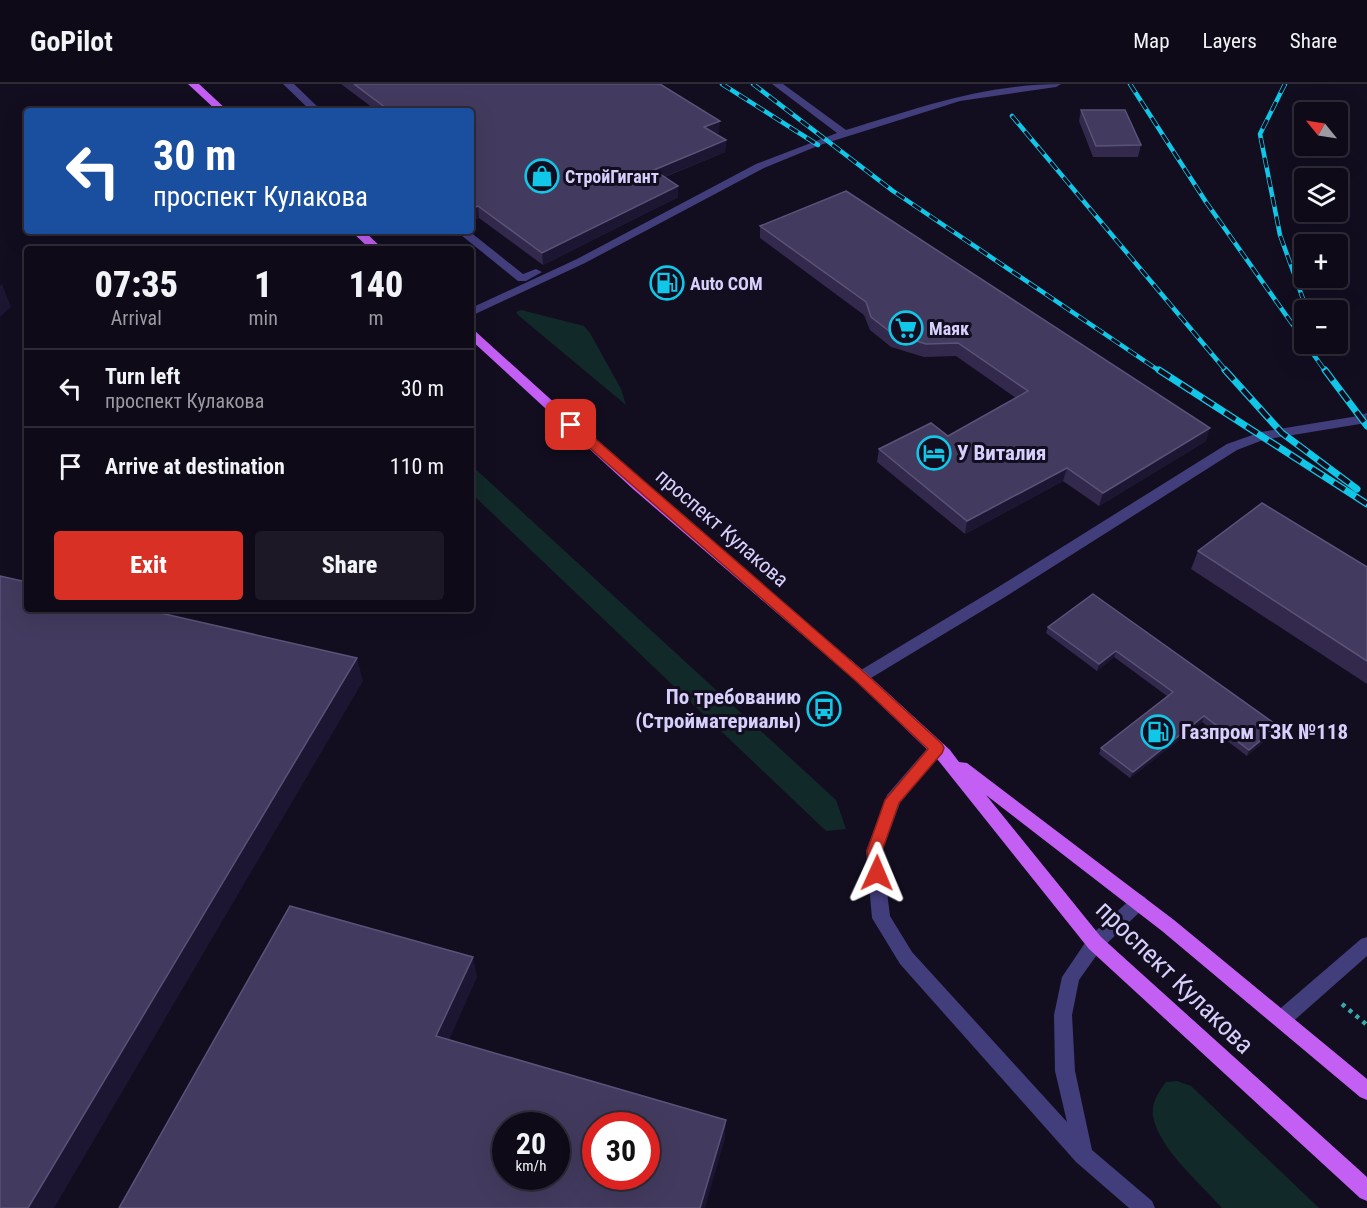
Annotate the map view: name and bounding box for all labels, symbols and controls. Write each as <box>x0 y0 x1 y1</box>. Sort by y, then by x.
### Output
text: GoPilot <box>30 25 113 58</box>
text: Map <box>1133 29 1170 53</box>
text: Layers <box>1203 29 1257 53</box>
text: Share <box>1290 29 1337 53</box>
north arrow <box>1294 102 1348 156</box>
map controls <box>1294 102 1348 354</box>
text: 30 m <box>153 131 236 180</box>
icon: left <box>54 132 132 210</box>
shop icon: СтройГигант <box>524 158 560 194</box>
place label: СтройГигант <box>565 166 659 187</box>
button: layers <box>1294 168 1348 222</box>
text: проспект Кулакова <box>153 181 368 213</box>
button: + <box>1294 234 1348 288</box>
text: 07:35 <box>95 264 178 306</box>
text: 1 <box>254 264 272 306</box>
text: 140 <box>348 264 403 306</box>
fuel station icon: Auto COM <box>649 265 685 301</box>
place label: Auto COM <box>690 273 763 294</box>
button: − <box>1294 300 1348 354</box>
text: Arrival <box>111 306 162 330</box>
text: min <box>249 306 278 330</box>
text: m <box>368 306 383 330</box>
supermarket icon: Маяк <box>888 310 924 346</box>
place label: Маяк <box>929 318 969 339</box>
text: Turn left <box>105 364 180 389</box>
icon: left <box>54 372 87 405</box>
text: 30 m <box>401 376 444 401</box>
text: проспект Кулакова <box>105 389 264 413</box>
pin <box>545 399 596 450</box>
icon: arrive <box>554 408 587 441</box>
hotel icon: У Виталия <box>916 435 952 471</box>
place label: У Виталия <box>957 441 1046 465</box>
icon: arrive <box>54 450 87 483</box>
text: Arrive at destination <box>105 454 285 479</box>
text: 110 m <box>390 454 444 479</box>
street label: проспект Кулакова <box>651 464 793 592</box>
button: Exit <box>54 531 243 600</box>
button: Share <box>255 531 444 600</box>
place label: По требованию (Стройматериалы) <box>635 685 801 733</box>
bus stop icon: По требованию (Стройматериалы) <box>806 691 842 727</box>
fuel station icon: Газпром ТЗК №118 <box>1140 714 1176 750</box>
place label: Газпром ТЗК №118 <box>1181 720 1348 744</box>
position arrow <box>845 841 909 905</box>
street label: проспект Кулакова <box>1090 894 1260 1060</box>
speed limit sign: 30 <box>582 1112 660 1190</box>
text: 20 <box>516 1126 546 1161</box>
text: km/h <box>516 1157 546 1175</box>

